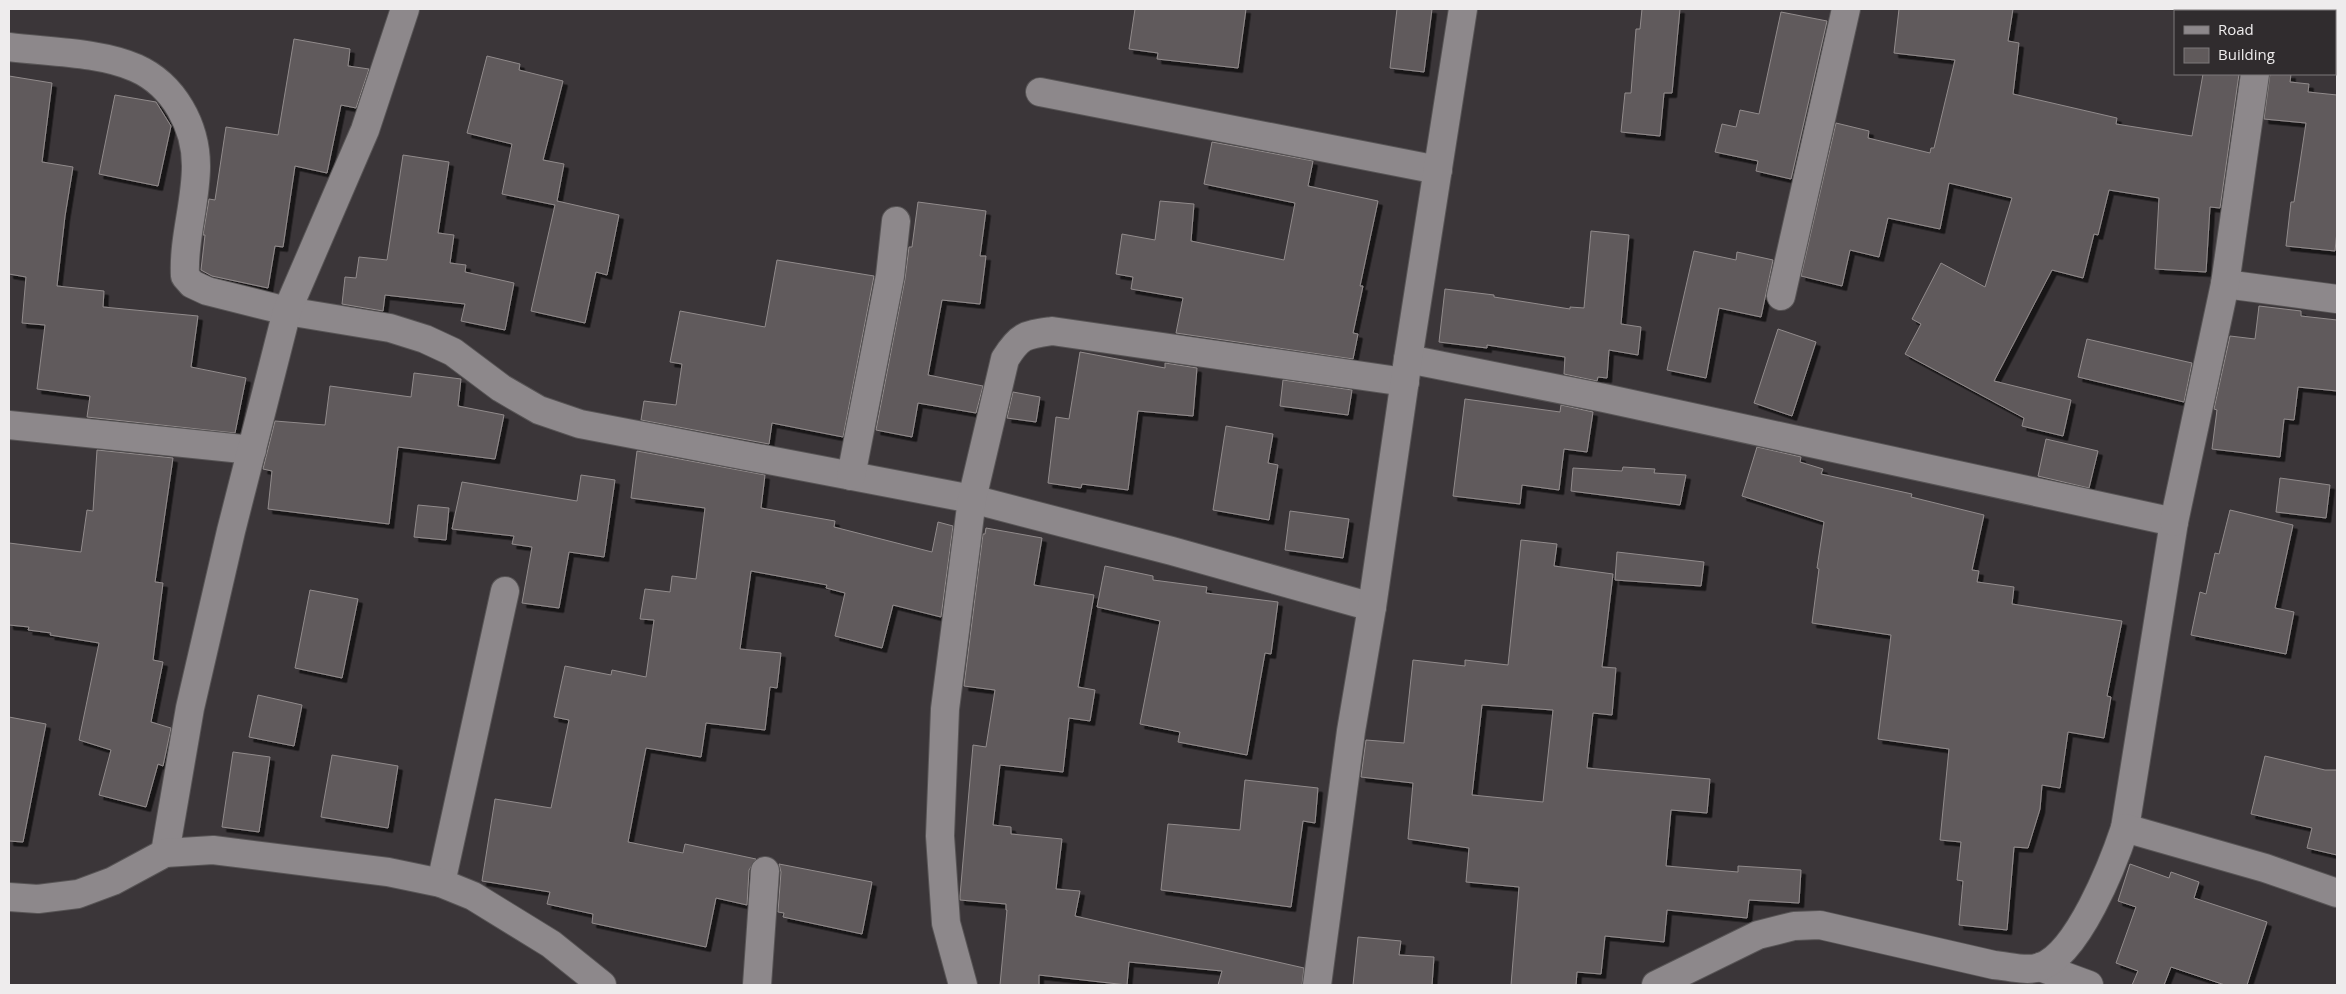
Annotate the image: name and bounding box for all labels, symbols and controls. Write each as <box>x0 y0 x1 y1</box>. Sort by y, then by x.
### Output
legend <box>2174 10 2336 75</box>
text: Road <box>2218 19 2254 39</box>
text: Building <box>2218 44 2275 64</box>

